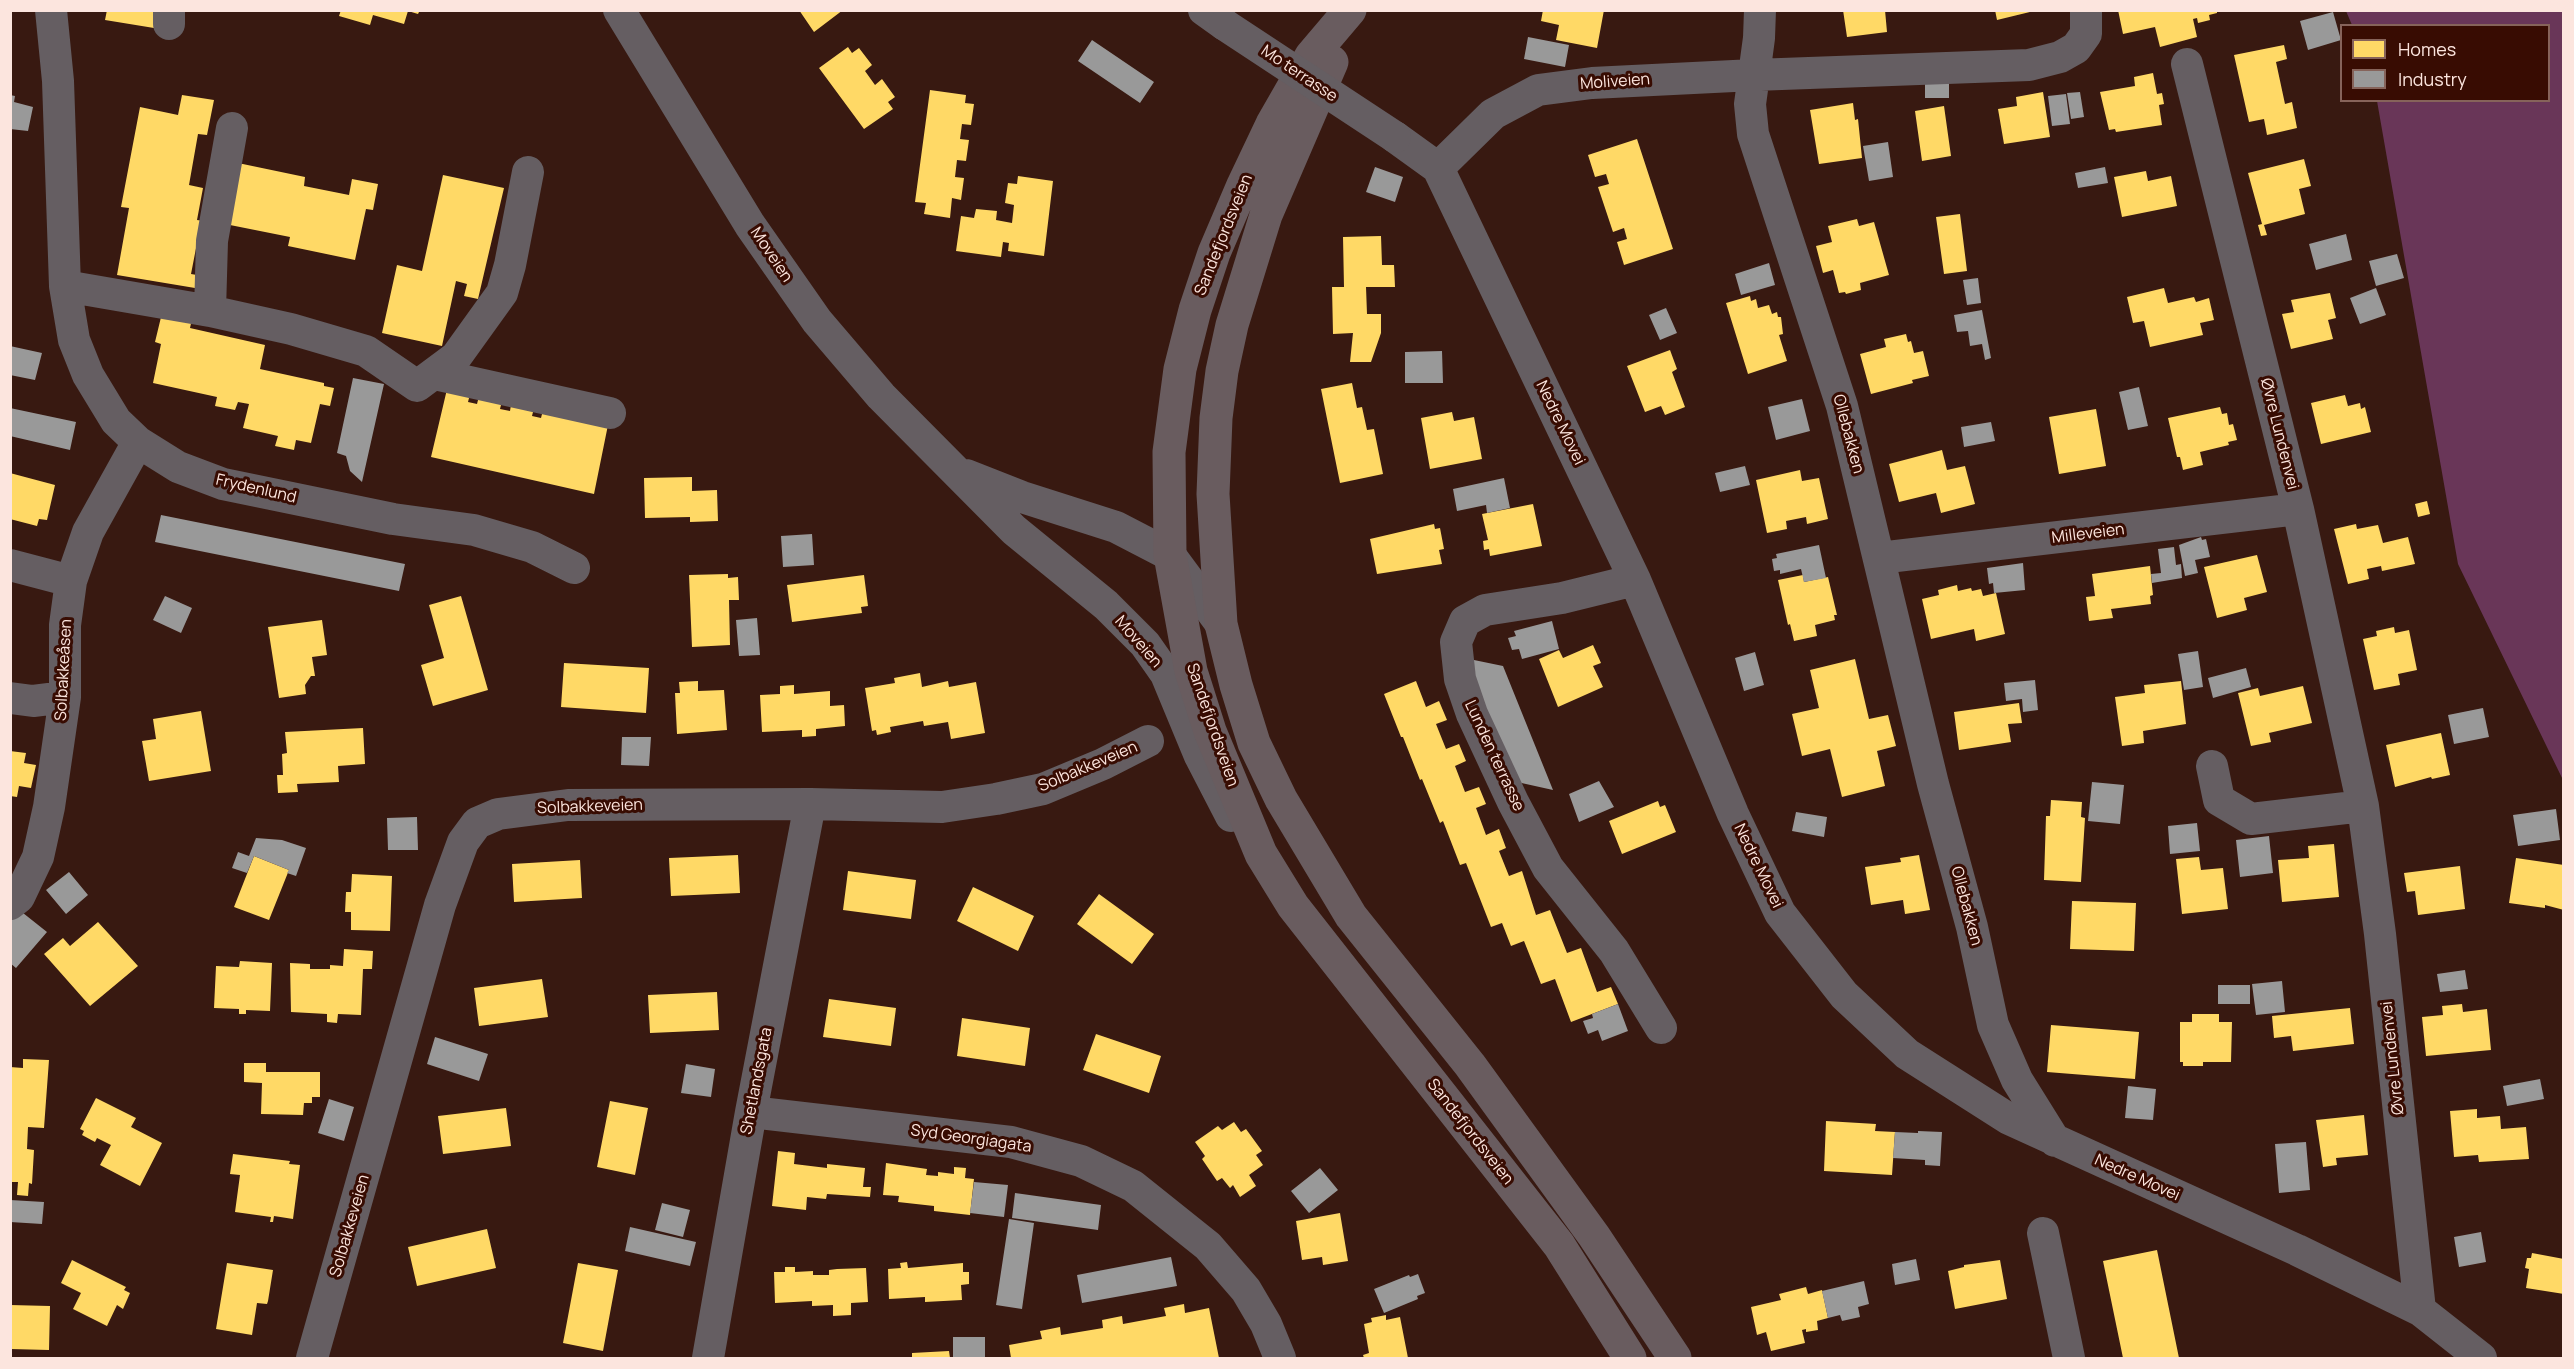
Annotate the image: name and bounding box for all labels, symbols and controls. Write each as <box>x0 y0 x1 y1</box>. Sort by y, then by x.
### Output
legend <box>2340 24 2550 102</box>
text: Homes <box>2398 37 2456 61</box>
street label: Mo terrasse <box>1257 41 1341 107</box>
text: Industry <box>2398 67 2467 91</box>
street label: Moliveien <box>1579 70 1651 94</box>
street label: Sandefjordsveien <box>1191 172 1257 298</box>
street label: Moveien <box>746 224 796 286</box>
street label: Øvre Lundenvei <box>2256 376 2302 492</box>
street label: Nedre Movei <box>1531 378 1589 468</box>
street label: Ollebakken <box>1828 392 1868 476</box>
street label: Frydenlund <box>214 470 298 508</box>
street label: Milleveien <box>2051 520 2125 548</box>
street label: Moveien <box>1110 612 1166 672</box>
street label: Solbakkeåsen <box>52 618 76 722</box>
street label: Sandefjordsveien <box>1182 661 1242 789</box>
street label: Lunden terrasse <box>1460 698 1528 814</box>
street label: Solbakkeveien <box>1036 738 1140 796</box>
street label: Solbakkeveien <box>537 796 643 818</box>
street label: Nedre Movei <box>1729 821 1787 911</box>
street label: Ollebakken <box>1946 864 1986 948</box>
street label: Øvre Lundenvei <box>2377 1000 2409 1116</box>
street label: Shetlandsgata <box>737 1026 777 1136</box>
street label: Sandefjordsveien <box>1423 1075 1517 1189</box>
street label: Syd Georgiagata <box>909 1121 1033 1157</box>
street label: Nedre Movei <box>2091 1151 2183 1205</box>
street label: Solbakkeveien <box>326 1173 374 1279</box>

